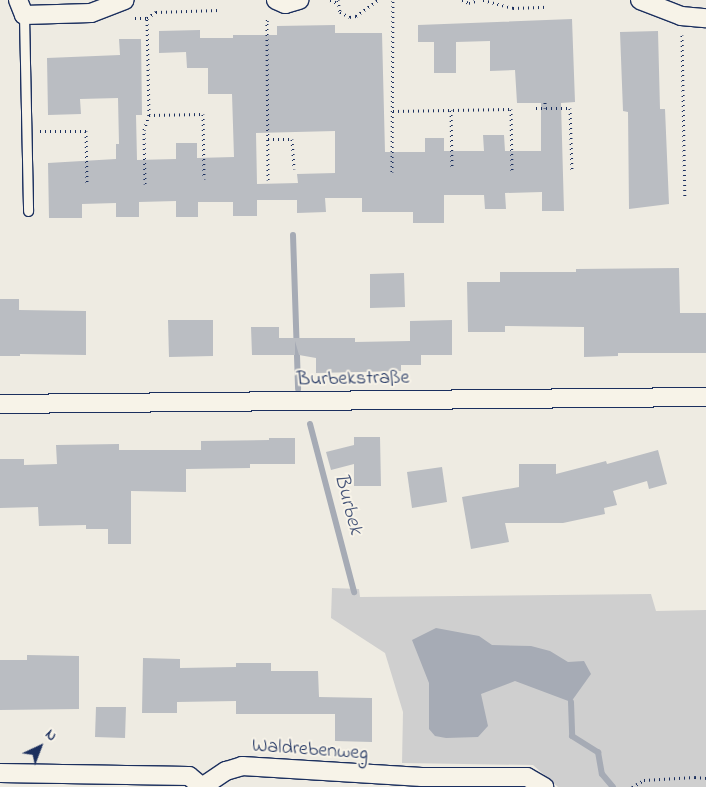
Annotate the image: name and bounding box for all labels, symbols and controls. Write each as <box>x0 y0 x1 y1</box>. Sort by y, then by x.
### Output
street label: Burbekstraße <box>296 366 410 392</box>
water label: Burbek <box>328 471 368 537</box>
north arrow <box>15 722 65 772</box>
text: N <box>40 725 61 747</box>
street label: Waldrebenweg <box>251 734 369 766</box>

